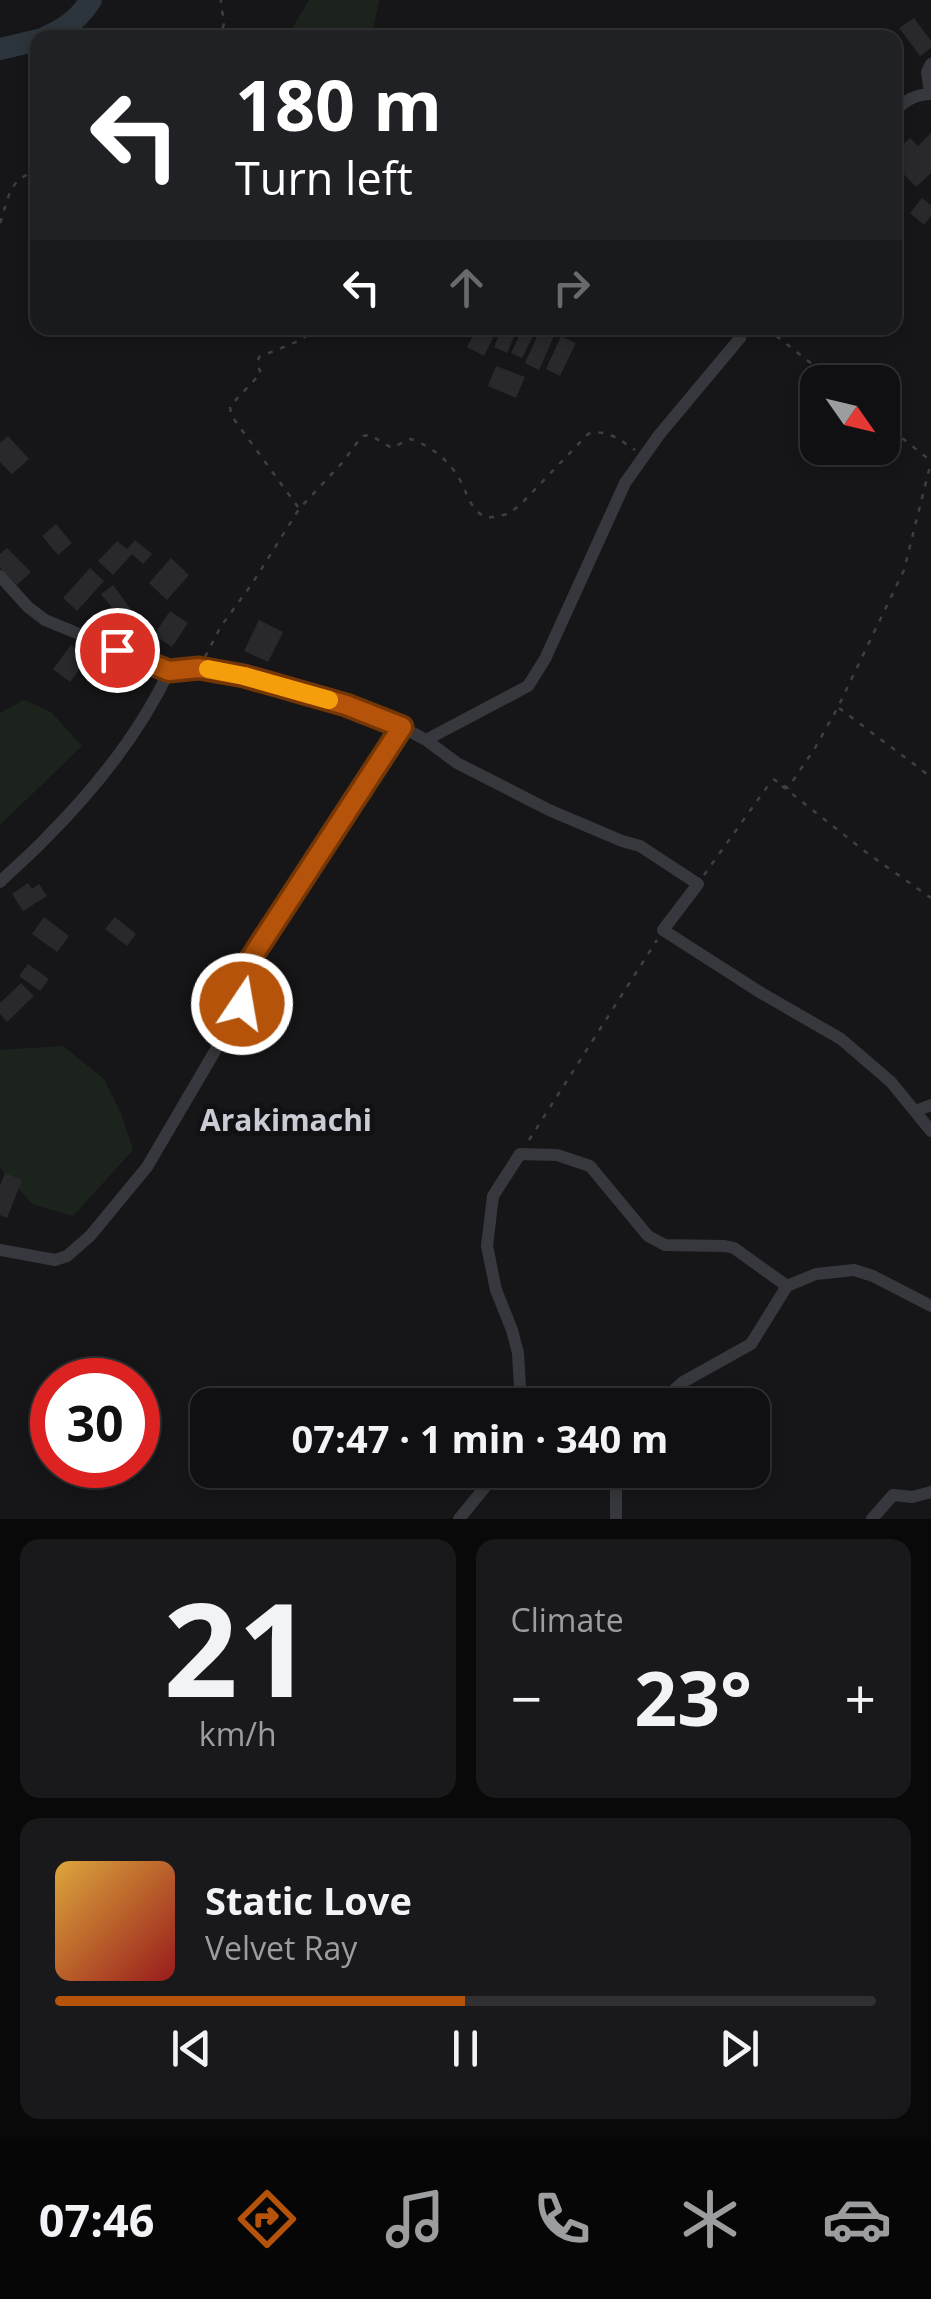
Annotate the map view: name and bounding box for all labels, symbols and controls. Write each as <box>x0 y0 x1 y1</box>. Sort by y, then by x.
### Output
text: 180 m <box>235 56 442 152</box>
icon: left <box>70 70 200 200</box>
text: Turn left <box>235 147 413 208</box>
icon: left <box>334 260 389 315</box>
icon: ahead <box>439 260 494 315</box>
icon: right <box>544 260 599 315</box>
north arrow <box>800 365 900 465</box>
map controls <box>800 365 900 465</box>
pin <box>75 608 160 693</box>
icon: arrive <box>90 623 145 678</box>
position arrow <box>190 952 294 1056</box>
district label: Arakimachi <box>200 1099 372 1140</box>
speed limit sign: 30 <box>30 1358 160 1488</box>
text: 07:47 · 1 min · 340 m <box>292 1412 668 1464</box>
text: 21 <box>163 1558 312 1735</box>
text: Climate <box>511 1598 624 1641</box>
text: 23° <box>634 1646 752 1748</box>
text: − <box>511 1660 542 1735</box>
text: + <box>845 1660 876 1735</box>
text: km/h <box>199 1712 277 1755</box>
text: Static Love <box>205 1874 412 1926</box>
text: Velvet Ray <box>205 1926 357 1969</box>
icon: previous <box>164 2021 219 2076</box>
icon: pause <box>438 2021 493 2076</box>
icon: next <box>712 2021 767 2076</box>
icon: directions <box>232 2184 302 2254</box>
icon: music <box>380 2184 450 2254</box>
icon: phone <box>527 2184 597 2254</box>
icon: climate <box>675 2184 745 2254</box>
icon: car <box>822 2184 892 2254</box>
text: 07:46 <box>39 2189 155 2250</box>

